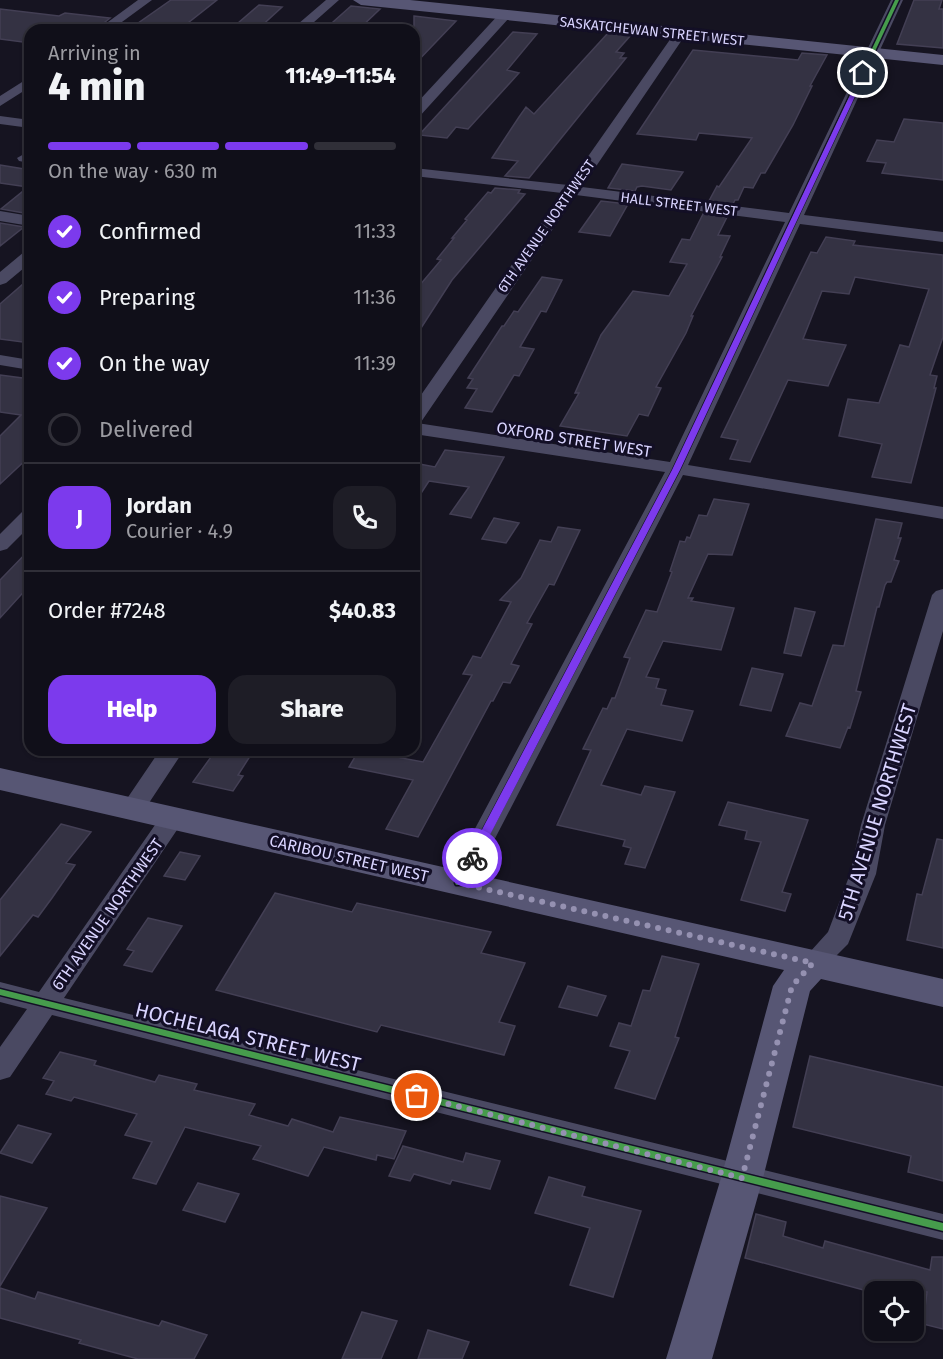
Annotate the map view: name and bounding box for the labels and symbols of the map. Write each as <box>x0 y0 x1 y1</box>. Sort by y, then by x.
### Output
street label: SASKATCHEWAN STREET WEST <box>559 13 746 50</box>
pin <box>837 47 888 98</box>
street label: 6TH AVENUE NORTHWEST <box>494 156 599 296</box>
street label: HALL STREET WEST <box>620 189 739 220</box>
street label: OXFORD STREET WEST <box>495 418 653 461</box>
street label: 5TH AVENUE NORTHWEST <box>833 700 922 923</box>
courier <box>442 828 502 888</box>
street label: CARIBOU STREET WEST <box>268 831 431 886</box>
street label: 6TH AVENUE NORTHWEST <box>48 834 167 994</box>
street label: HOCHELAGA STREET WEST <box>133 997 364 1077</box>
pin <box>391 1070 442 1121</box>

